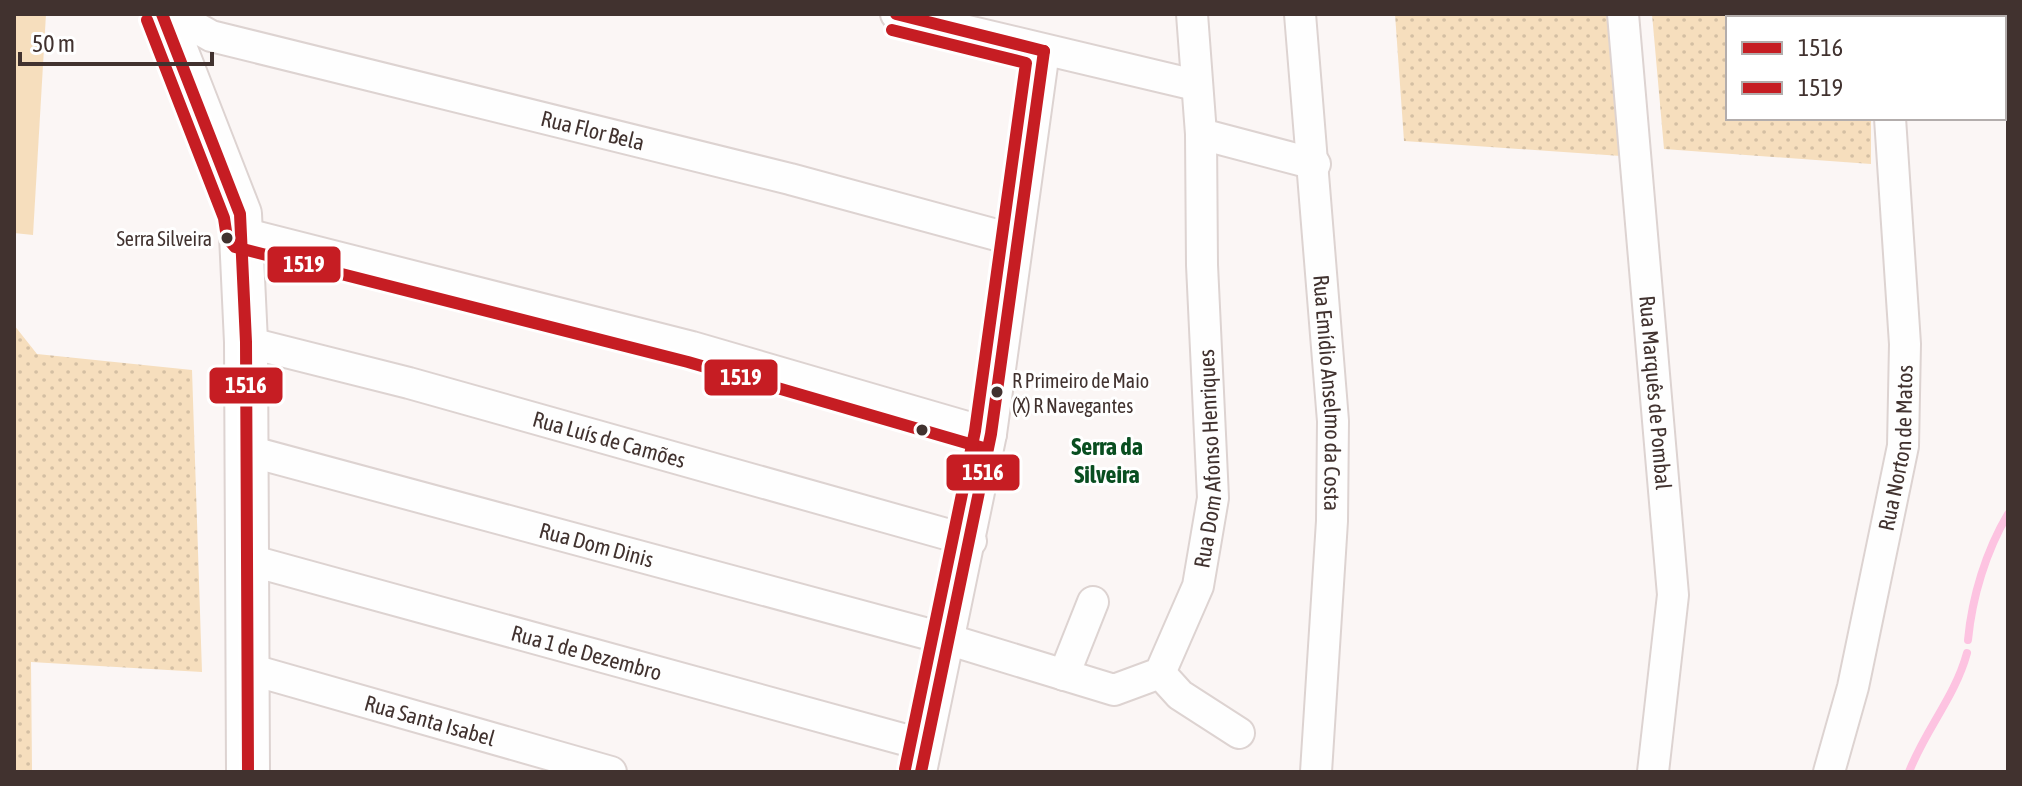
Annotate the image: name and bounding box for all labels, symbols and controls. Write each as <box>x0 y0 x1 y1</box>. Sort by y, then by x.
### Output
scale bar <box>20 16 212 66</box>
legend <box>1726 16 2006 120</box>
text: 50 m <box>32 30 75 57</box>
text: 1516 <box>1798 34 1843 61</box>
text: 1519 <box>1798 74 1843 101</box>
street label: Rua Flor Bela <box>538 105 647 156</box>
place label: Serra Silveira <box>116 227 212 250</box>
marker: Serra Silveira <box>219 230 235 246</box>
line badge: 1519 <box>266 245 342 284</box>
text: 1519 <box>283 251 325 277</box>
street label: Rua Emídio Anselmo da Costa <box>1308 274 1346 511</box>
street label: Rua Marquês de Pombal <box>1634 294 1677 491</box>
street label: Rua Dom Afonso Henriques <box>1188 349 1226 570</box>
line badge: 1519 <box>703 358 779 397</box>
text: 1519 <box>720 364 762 390</box>
street label: Rua Norton de Matos <box>1873 364 1918 533</box>
line badge: 1516 <box>208 366 284 405</box>
place label: R Primeiro de Maio (X) R Navegantes <box>1012 369 1149 417</box>
text: 1516 <box>225 372 267 398</box>
marker: R Primeiro de Maio (X) R Navegantes <box>989 384 1005 400</box>
street label: Rua Luís de Camões <box>530 405 689 473</box>
unlabelled marker <box>914 422 930 438</box>
district label: Serra da Silveira <box>1071 433 1143 488</box>
line badge: 1516 <box>945 453 1021 492</box>
text: 1516 <box>962 459 1004 485</box>
street label: Rua Dom Dinis <box>536 517 657 573</box>
street label: Rua 1 de Dezembro <box>508 620 665 686</box>
street label: Rua Santa Isabel <box>362 690 498 751</box>

